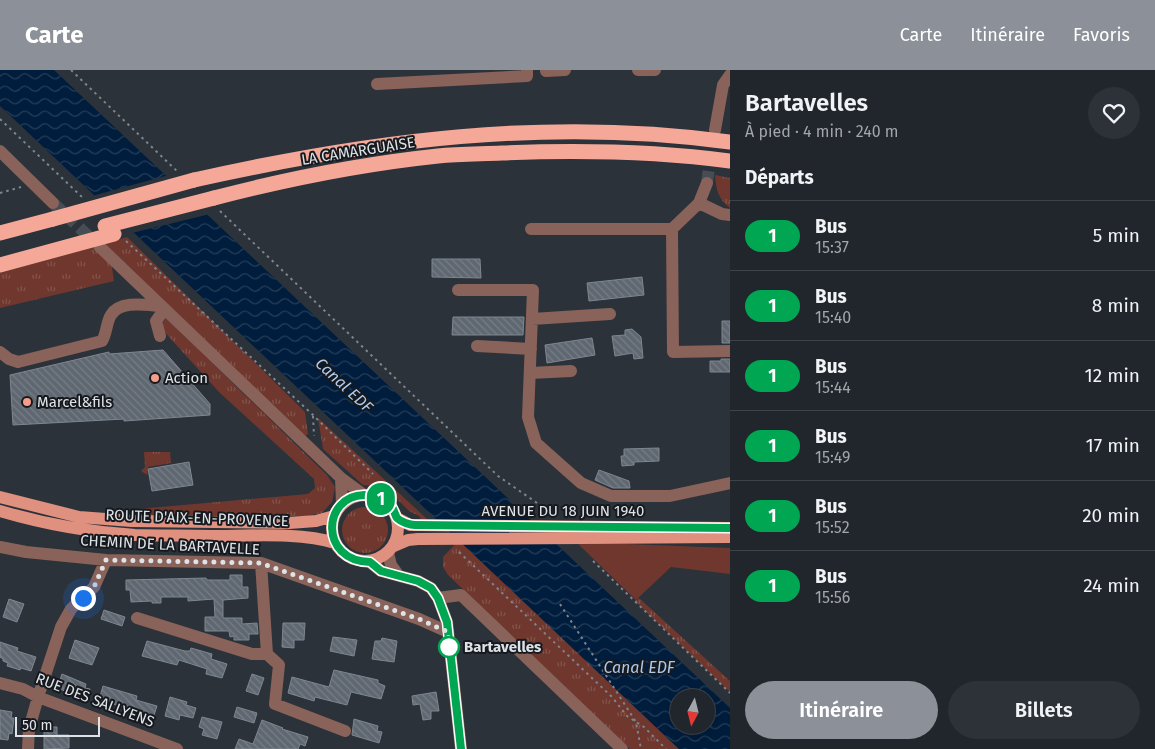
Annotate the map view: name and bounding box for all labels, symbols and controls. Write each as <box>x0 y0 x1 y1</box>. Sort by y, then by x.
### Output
text: Carte <box>25 21 83 49</box>
text: Carte <box>900 24 942 46</box>
text: Itinéraire <box>970 24 1045 46</box>
text: Favoris <box>1073 24 1130 46</box>
button: heart <box>1088 87 1140 139</box>
text: Bartavelles <box>745 89 868 117</box>
text: À pied · 4 min · 240 m <box>745 122 899 141</box>
street label: LA CAMARGUAISE <box>300 133 416 169</box>
text: Départs <box>745 166 814 189</box>
text: Bus <box>815 215 847 238</box>
text: 5 min <box>1093 224 1140 247</box>
text: 1 <box>768 225 777 247</box>
text: 15:37 <box>815 238 849 257</box>
text: Bus <box>815 285 847 308</box>
text: 8 min <box>1092 294 1140 317</box>
text: 1 <box>768 295 777 317</box>
text: 15:40 <box>815 308 851 327</box>
water label: Canal EDF <box>311 354 377 417</box>
text: Bus <box>815 355 847 378</box>
text: 12 min <box>1085 364 1140 387</box>
text: 1 <box>768 365 777 387</box>
place label: Action <box>165 369 208 387</box>
marker: Action <box>149 372 161 384</box>
text: 15:44 <box>815 378 851 397</box>
place label: Marcel&fils <box>37 393 112 411</box>
marker: Marcel&fils <box>21 396 33 408</box>
text: Bus <box>815 425 847 448</box>
text: 17 min <box>1086 434 1140 457</box>
text: 1 <box>768 435 777 457</box>
text: 15:49 <box>815 448 850 467</box>
line badge: 1 <box>365 483 397 515</box>
text: 1 <box>377 488 385 510</box>
text: Bus <box>815 495 847 518</box>
street label: AVENUE DU 18 JUIN 1940 <box>482 502 644 520</box>
text: 20 min <box>1082 504 1140 527</box>
text: 1 <box>768 505 777 527</box>
street label: ROUTE D'AIX-EN-PROVENCE <box>105 506 289 530</box>
text: 15:52 <box>815 518 850 537</box>
street label: CHEMIN DE LA BARTAVELLE <box>80 531 260 559</box>
text: Bus <box>815 565 847 588</box>
text: 24 min <box>1083 574 1140 597</box>
text: 1 <box>768 575 777 597</box>
your location <box>71 586 96 611</box>
text: 15:56 <box>815 588 850 607</box>
marker: Bartavelles <box>438 636 460 658</box>
place label: Bartavelles <box>464 638 541 656</box>
water label: Canal EDF <box>603 658 676 677</box>
street label: RUE DES SALLYENS <box>33 669 157 731</box>
button: Itinéraire <box>745 681 938 739</box>
button: Billets <box>948 681 1140 739</box>
north arrow <box>670 689 715 734</box>
map controls <box>670 689 715 734</box>
scale bar <box>15 714 100 737</box>
text: 50 m <box>22 717 53 734</box>

